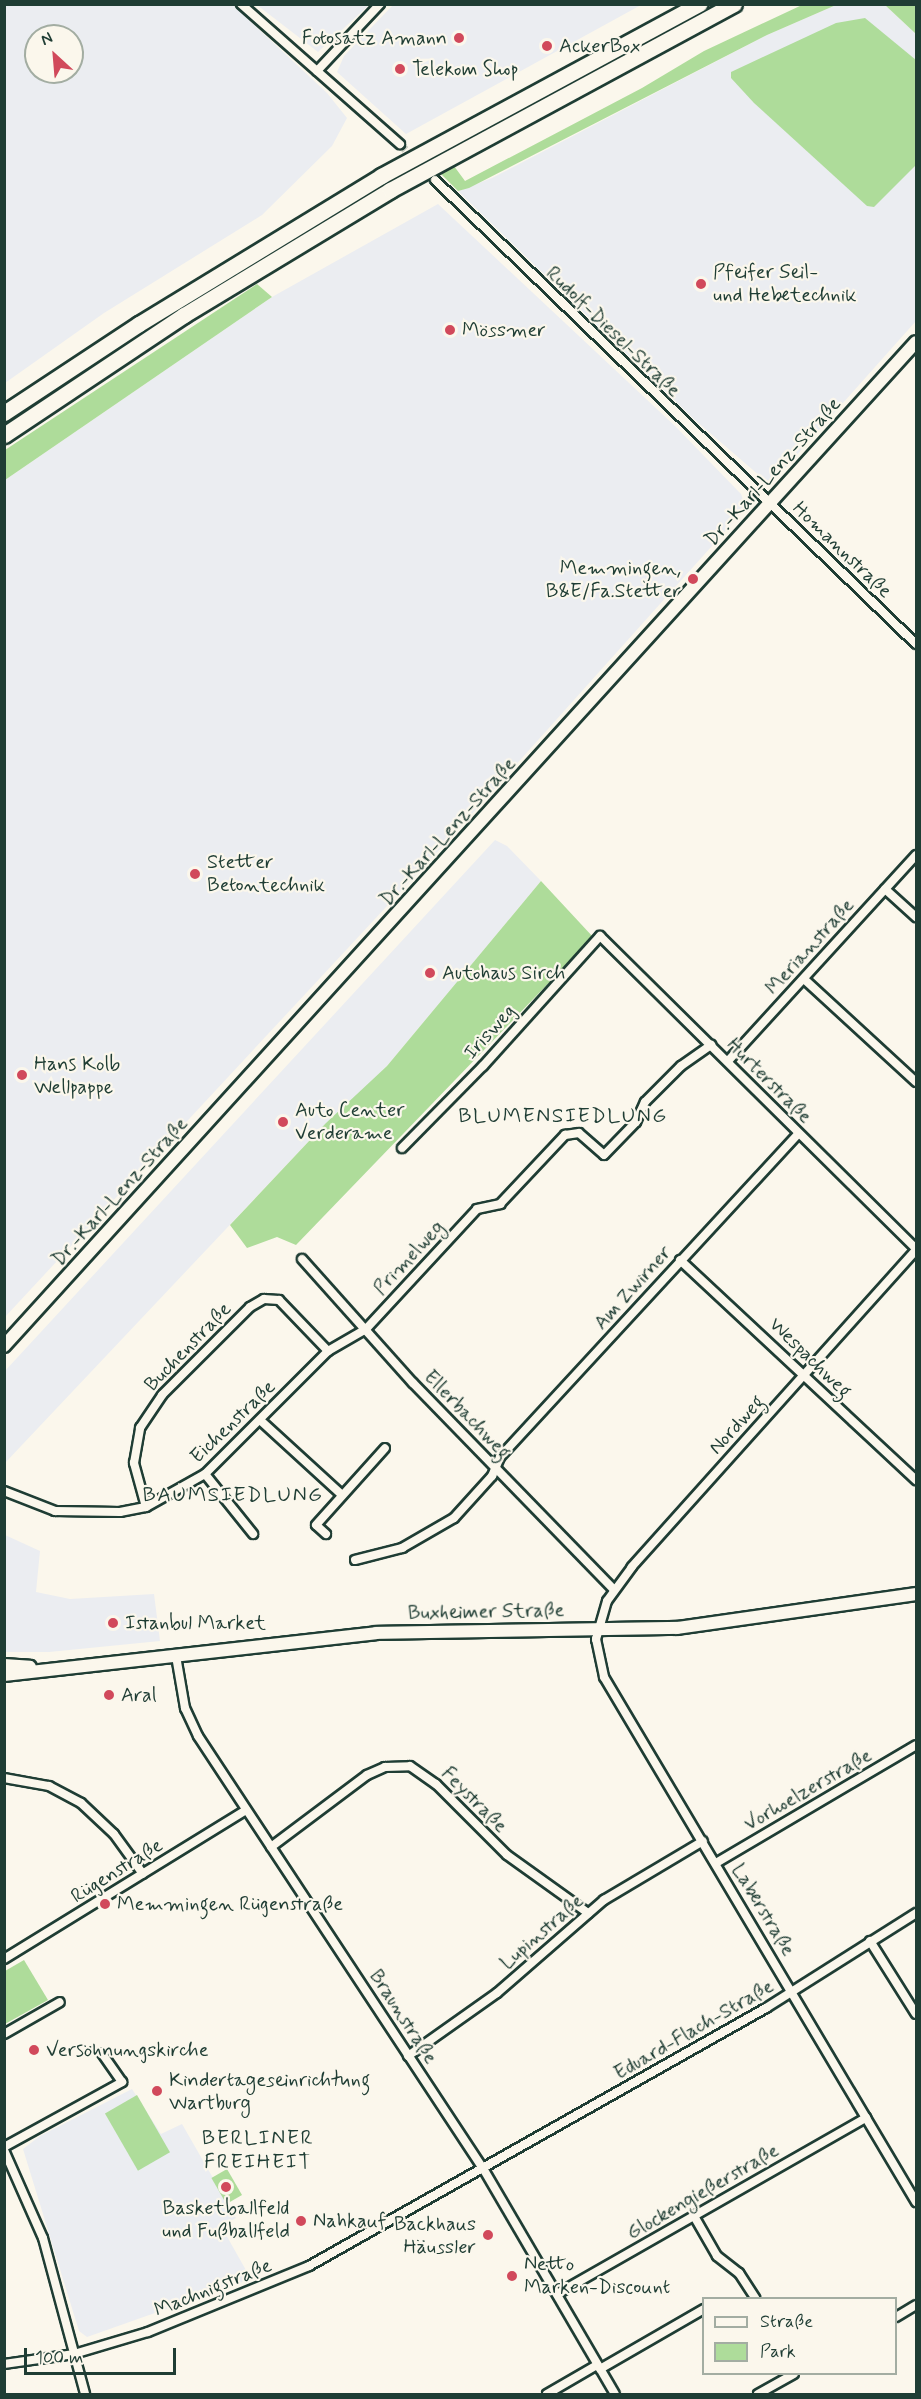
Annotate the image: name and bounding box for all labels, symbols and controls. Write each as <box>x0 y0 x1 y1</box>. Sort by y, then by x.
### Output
north arrow <box>24 24 84 84</box>
place label: Fotosatz Amann <box>303 26 447 50</box>
text: N <box>37 27 56 51</box>
marker: Fotosatz Amann <box>452 31 466 45</box>
place label: AckerBox <box>559 34 640 58</box>
marker: AckerBox <box>540 39 554 53</box>
place label: Telekom Shop <box>412 57 519 81</box>
marker: Telekom Shop <box>393 62 407 76</box>
place label: Pfeifer Seil- und Hebetechnik <box>713 260 856 307</box>
street label: Rudolf-Diesel-Straße <box>541 262 685 402</box>
marker: Pfeifer Seil- und Hebetechnik <box>694 277 708 291</box>
place label: Mössmer <box>462 318 546 342</box>
marker: Mössmer <box>443 323 457 337</box>
street label: Dr.-Karl-Lenz-Straße <box>700 393 846 551</box>
street label: Homannstraße <box>787 497 897 603</box>
place label: Memmingen, B&E/Fa.Stetter <box>546 556 681 603</box>
marker: Memmingen, B&E/Fa.Stetter <box>686 572 700 586</box>
street label: Dr.-Karl-Lenz-Straße <box>375 753 521 911</box>
place label: Stetter Betontechnik <box>207 850 325 897</box>
marker: Stetter Betontechnik <box>188 867 202 881</box>
street label: Merianstraße <box>761 894 859 1000</box>
place label: Autohaus Sirch <box>442 961 565 985</box>
marker: Autohaus Sirch <box>423 966 437 980</box>
street label: Irisweg <box>459 999 521 1065</box>
street label: Hurterstraße <box>721 1033 817 1129</box>
place label: Hans Kolb Wellpappe <box>34 1052 120 1099</box>
marker: Hans Kolb Wellpappe <box>15 1068 29 1082</box>
place label: Auto Center Verderame <box>295 1098 401 1145</box>
district label: BLUMENSIEDLUNG <box>461 1103 665 1129</box>
street label: Dr.-Karl-Lenz-Straße <box>47 1113 193 1271</box>
marker: Auto Center Verderame <box>276 1115 290 1129</box>
street label: Primelweg <box>368 1216 450 1300</box>
street label: Am Zwirner <box>590 1242 676 1334</box>
street label: Buchenstraße <box>140 1297 236 1397</box>
street label: Wespachweg <box>764 1313 856 1403</box>
street label: Ellerbachweg <box>418 1365 516 1465</box>
street label: Eichenstraße <box>185 1375 281 1469</box>
street label: Nordweg <box>704 1390 770 1460</box>
district label: BAUMSIEDLUNG <box>146 1482 320 1508</box>
street label: Buxheimer Straße <box>409 1599 563 1625</box>
place label: Istanbul Market <box>125 1611 264 1635</box>
marker: Istanbul Market <box>106 1616 120 1630</box>
place label: Aral <box>121 1683 157 1707</box>
marker: Aral <box>102 1688 116 1702</box>
street label: Vorhoelzerstraße <box>740 1744 876 1836</box>
street label: Feystraße <box>436 1762 512 1838</box>
street label: Rügenstraße <box>67 1833 167 1909</box>
street label: Laberstraße <box>726 1859 800 1961</box>
street label: Lupinstraße <box>495 1889 589 1975</box>
place label: Memmingen Rügenstraße <box>117 1892 343 1916</box>
marker: Memmingen Rügenstraße <box>98 1897 112 1911</box>
street label: Braunstraße <box>364 1965 442 2069</box>
street label: Eduard-Flach-Straße <box>610 1975 778 2085</box>
place label: Versöhnungskirche <box>46 2038 209 2062</box>
marker: Versöhnungskirche <box>27 2043 41 2057</box>
place label: Kindertageseinrichtung Wartburg <box>169 2068 370 2115</box>
marker: Kindertageseinrichtung Wartburg <box>150 2084 164 2098</box>
district label: BERLINER FREIHEIT <box>202 2125 314 2175</box>
street label: Glockengießerstraße <box>623 2139 783 2245</box>
marker: Basketballfeld und Fußballfeld <box>219 2180 233 2194</box>
place label: Basketballfeld und Fußballfeld <box>162 2196 290 2243</box>
place label: Nahkauf <box>313 2209 386 2233</box>
place label: Backhaus Häussler <box>394 2212 476 2259</box>
marker: Nahkauf <box>294 2214 308 2228</box>
marker: Backhaus Häussler <box>481 2228 495 2242</box>
place label: Netto Marken-Discount <box>524 2252 670 2299</box>
street label: Machnigstraße <box>151 2254 275 2322</box>
marker: Netto Marken-Discount <box>505 2269 519 2283</box>
legend <box>702 2297 897 2375</box>
text: Straße <box>760 2310 813 2334</box>
scale bar <box>27 2336 178 2374</box>
text: Park <box>760 2340 796 2364</box>
text: 100 m <box>35 2346 83 2370</box>

